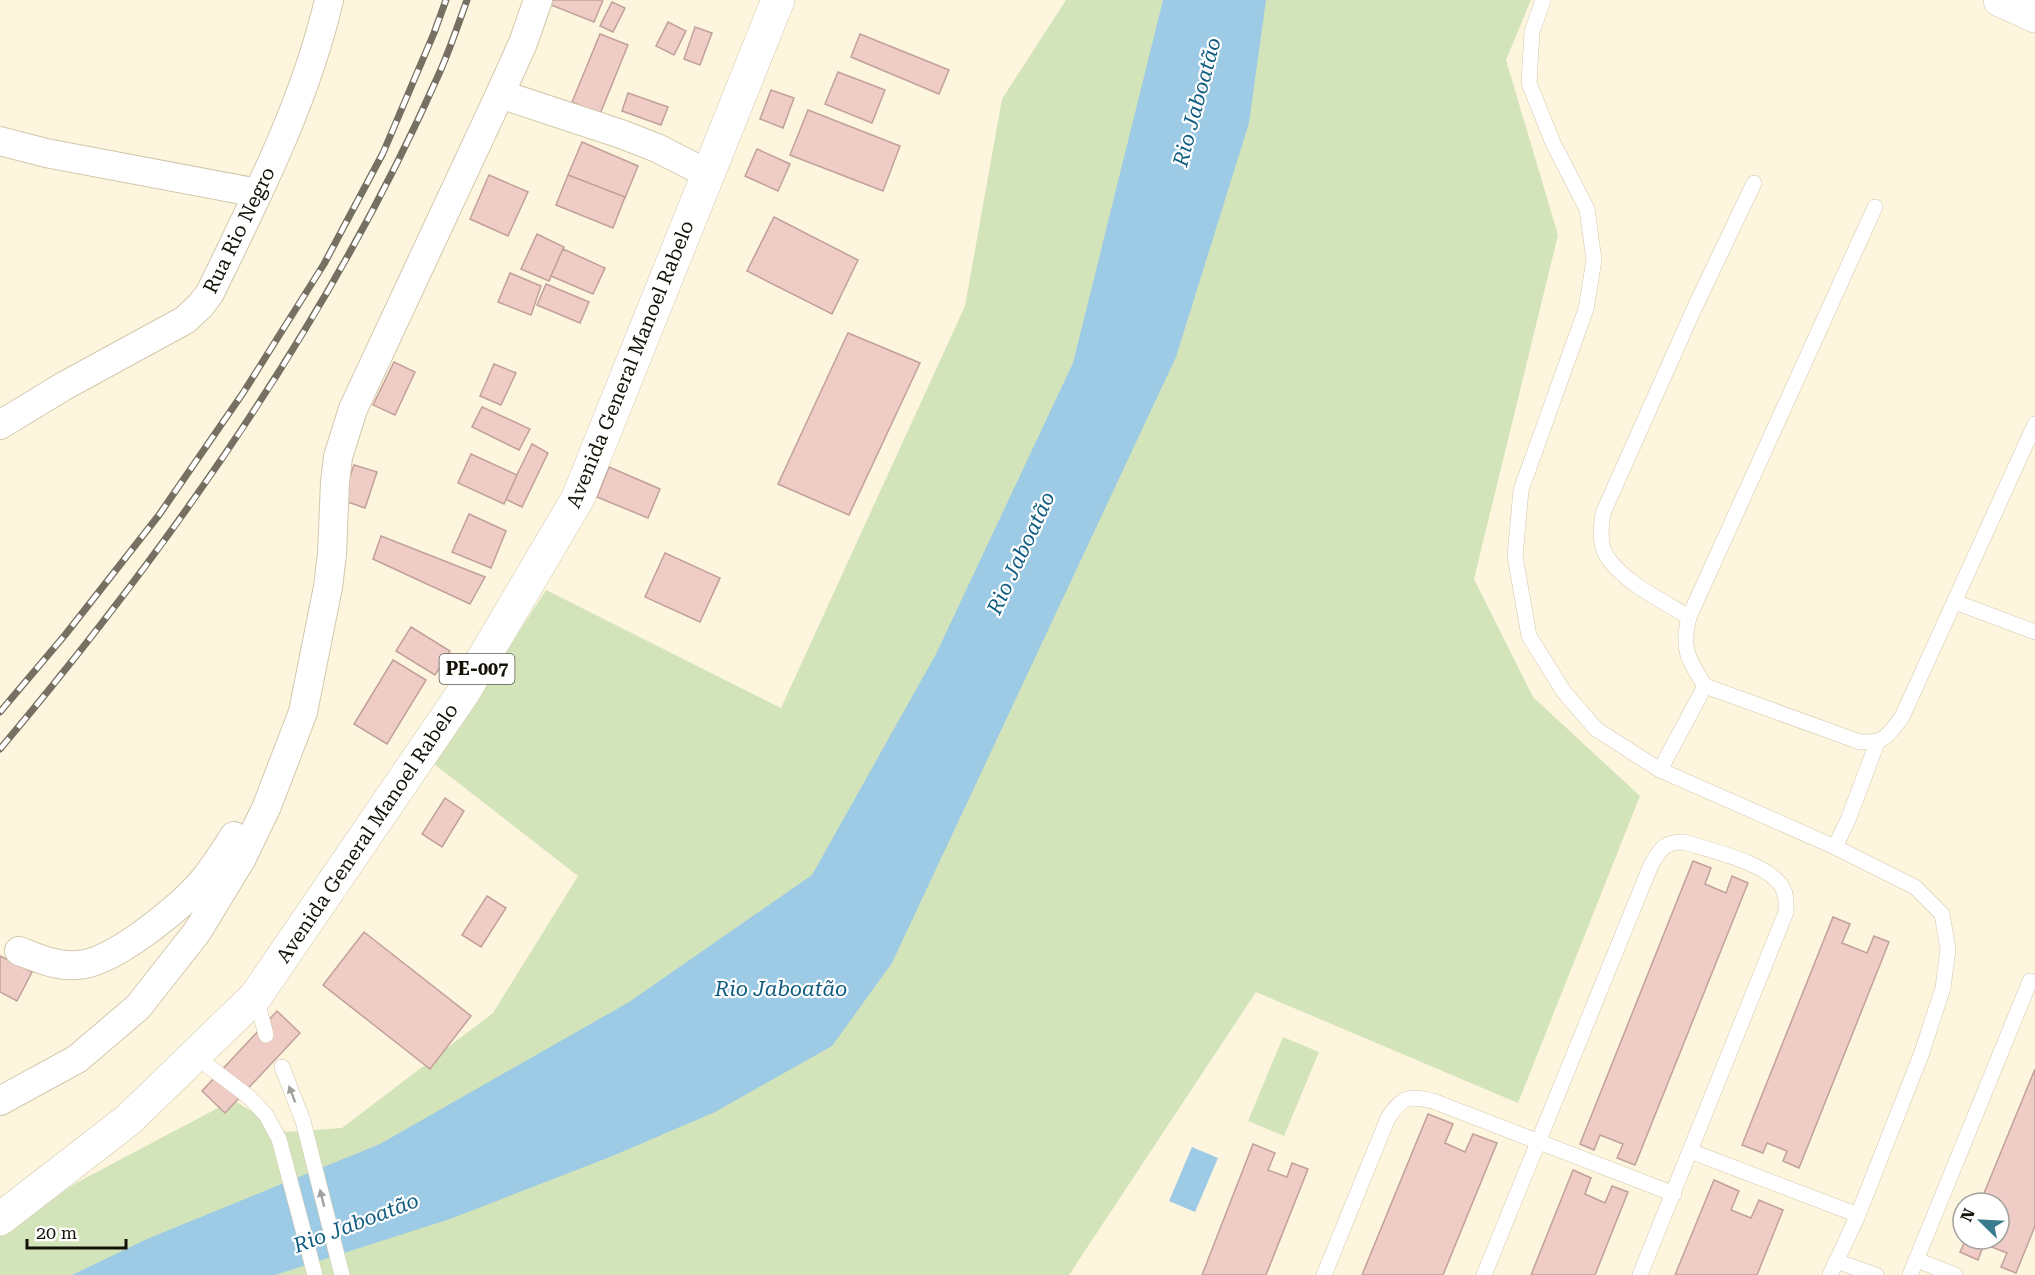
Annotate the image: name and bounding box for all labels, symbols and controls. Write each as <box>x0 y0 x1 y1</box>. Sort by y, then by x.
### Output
water label: Rio Jaboatão <box>1168 35 1226 170</box>
street label: Rua Rio Negro <box>198 163 280 297</box>
street label: Avenida General Manoel Rabelo <box>561 217 699 511</box>
water label: Rio Jaboatão <box>982 488 1060 619</box>
road number: PE-007 <box>440 654 514 684</box>
street label: Avenida General Manoel Rabelo <box>271 699 463 967</box>
water label: Rio Jaboatão <box>714 977 847 1001</box>
one-way arrow <box>287 1085 296 1103</box>
water label: Rio Jaboatão <box>289 1188 422 1258</box>
one-way arrow <box>317 1189 327 1207</box>
north arrow <box>1951 1191 2011 1251</box>
text: N <box>1957 1206 1979 1225</box>
scale bar <box>27 1212 126 1250</box>
text: 20 m <box>36 1222 77 1243</box>

